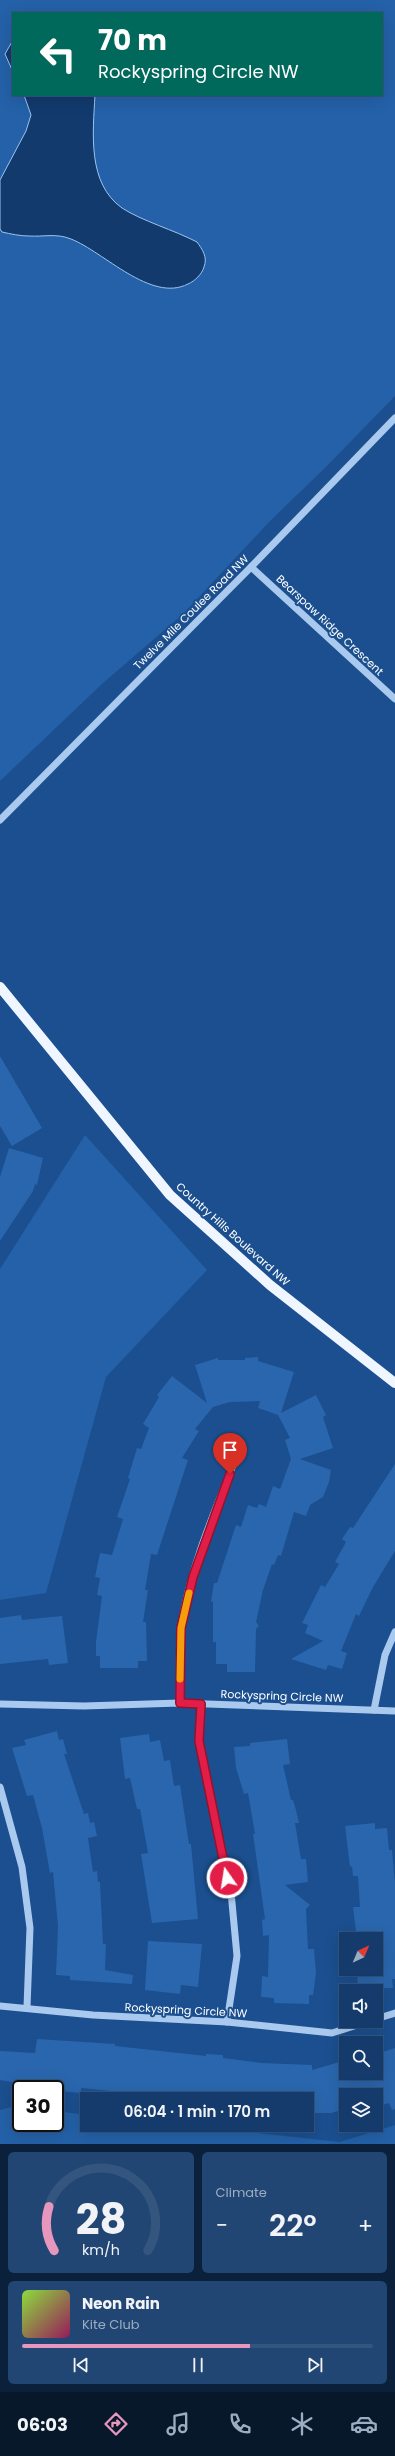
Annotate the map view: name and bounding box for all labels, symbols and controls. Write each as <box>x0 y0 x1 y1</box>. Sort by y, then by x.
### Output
text: 70 m <box>98 21 167 60</box>
icon: left <box>32 28 84 80</box>
text: Rockyspring Circle NW <box>98 59 299 84</box>
street label: Twelve Mile Coulee Road NW <box>130 551 252 673</box>
street label: Bearspaw Ridge Crescent <box>273 571 387 679</box>
street label: Country Hills Boulevard NW <box>173 1178 294 1290</box>
pin <box>213 1433 247 1474</box>
icon: arrive <box>219 1439 241 1461</box>
street label: Rockyspring Circle NW <box>220 1686 344 1706</box>
position arrow <box>206 1857 248 1899</box>
north arrow <box>339 1932 383 1976</box>
map controls <box>339 1932 383 2132</box>
button: sound <box>339 1984 383 2028</box>
street label: Rockyspring Circle NW <box>124 1999 248 2021</box>
button: search <box>339 2036 383 2080</box>
speed limit sign: 30 <box>12 2080 64 2132</box>
button: layers <box>339 2088 383 2132</box>
text: 06:04 · 1 min · 170 m <box>124 2101 270 2122</box>
text: Climate <box>216 2183 267 2202</box>
text: 28 <box>75 2189 126 2248</box>
text: 22° <box>269 2204 317 2247</box>
text: − <box>216 2210 228 2241</box>
text: + <box>358 2210 373 2241</box>
text: km/h <box>82 2239 120 2259</box>
text: Neon Rain <box>82 2293 160 2314</box>
text: Kite Club <box>82 2315 140 2334</box>
icon: previous <box>70 2354 92 2376</box>
icon: pause <box>187 2354 209 2376</box>
icon: next <box>304 2354 326 2376</box>
icon: directions <box>102 2410 130 2438</box>
icon: music <box>164 2410 192 2438</box>
icon: phone <box>226 2410 254 2438</box>
icon: climate <box>288 2410 316 2438</box>
icon: car <box>350 2410 378 2438</box>
text: 06:03 <box>17 2412 68 2437</box>

